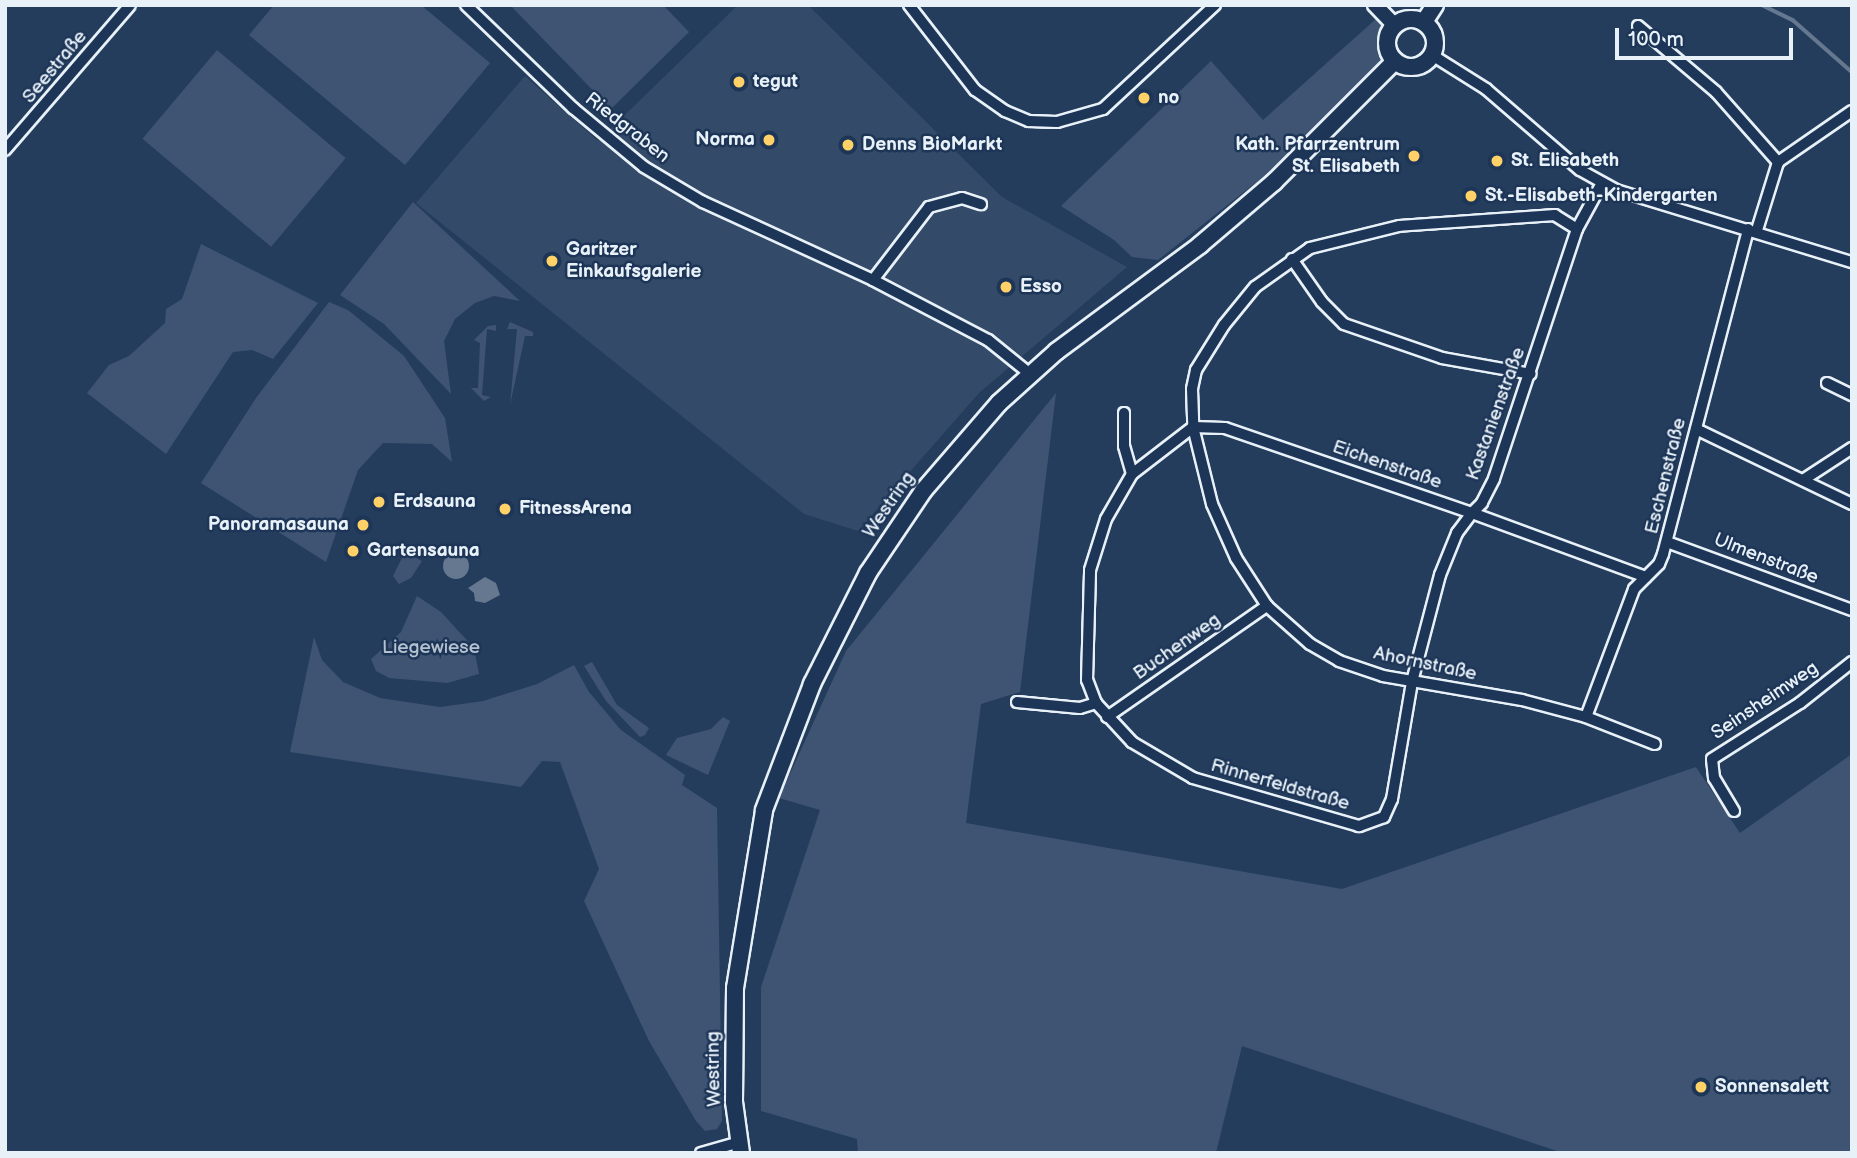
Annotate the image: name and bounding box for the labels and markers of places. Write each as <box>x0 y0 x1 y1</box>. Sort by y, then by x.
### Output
place label: tegut <box>753 71 798 93</box>
marker: tegut <box>731 74 747 90</box>
place label: no <box>1158 87 1179 109</box>
marker: no <box>1136 90 1152 106</box>
place label: Norma <box>695 129 755 151</box>
marker: Norma <box>761 132 777 148</box>
place label: Denns BioMarkt <box>862 134 1002 156</box>
place label: Kath. Pfarrzentrum St. Elisabeth <box>1235 134 1400 178</box>
marker: Denns BioMarkt <box>840 137 856 153</box>
marker: Kath. Pfarrzentrum St. Elisabeth <box>1406 148 1422 164</box>
place label: St. Elisabeth <box>1511 150 1619 172</box>
marker: St. Elisabeth <box>1489 153 1505 169</box>
place label: St.-Elisabeth-Kindergarten <box>1485 185 1718 207</box>
marker: St.-Elisabeth-Kindergarten <box>1463 188 1479 204</box>
place label: Garitzer Einkaufsgalerie <box>566 239 701 283</box>
marker: Garitzer Einkaufsgalerie <box>544 253 560 269</box>
place label: Esso <box>1020 276 1062 298</box>
marker: Esso <box>998 279 1014 295</box>
place label: Erdsauna <box>393 491 476 513</box>
marker: Erdsauna <box>371 494 387 510</box>
place label: FitnessArena <box>519 498 632 520</box>
marker: FitnessArena <box>497 501 513 517</box>
place label: Panoramasauna <box>208 514 349 536</box>
marker: Panoramasauna <box>355 517 371 533</box>
place label: Gartensauna <box>367 540 480 562</box>
marker: Gartensauna <box>345 543 361 559</box>
place label: Sonnensalett <box>1715 1076 1829 1098</box>
marker: Sonnensalett <box>1693 1079 1709 1095</box>

